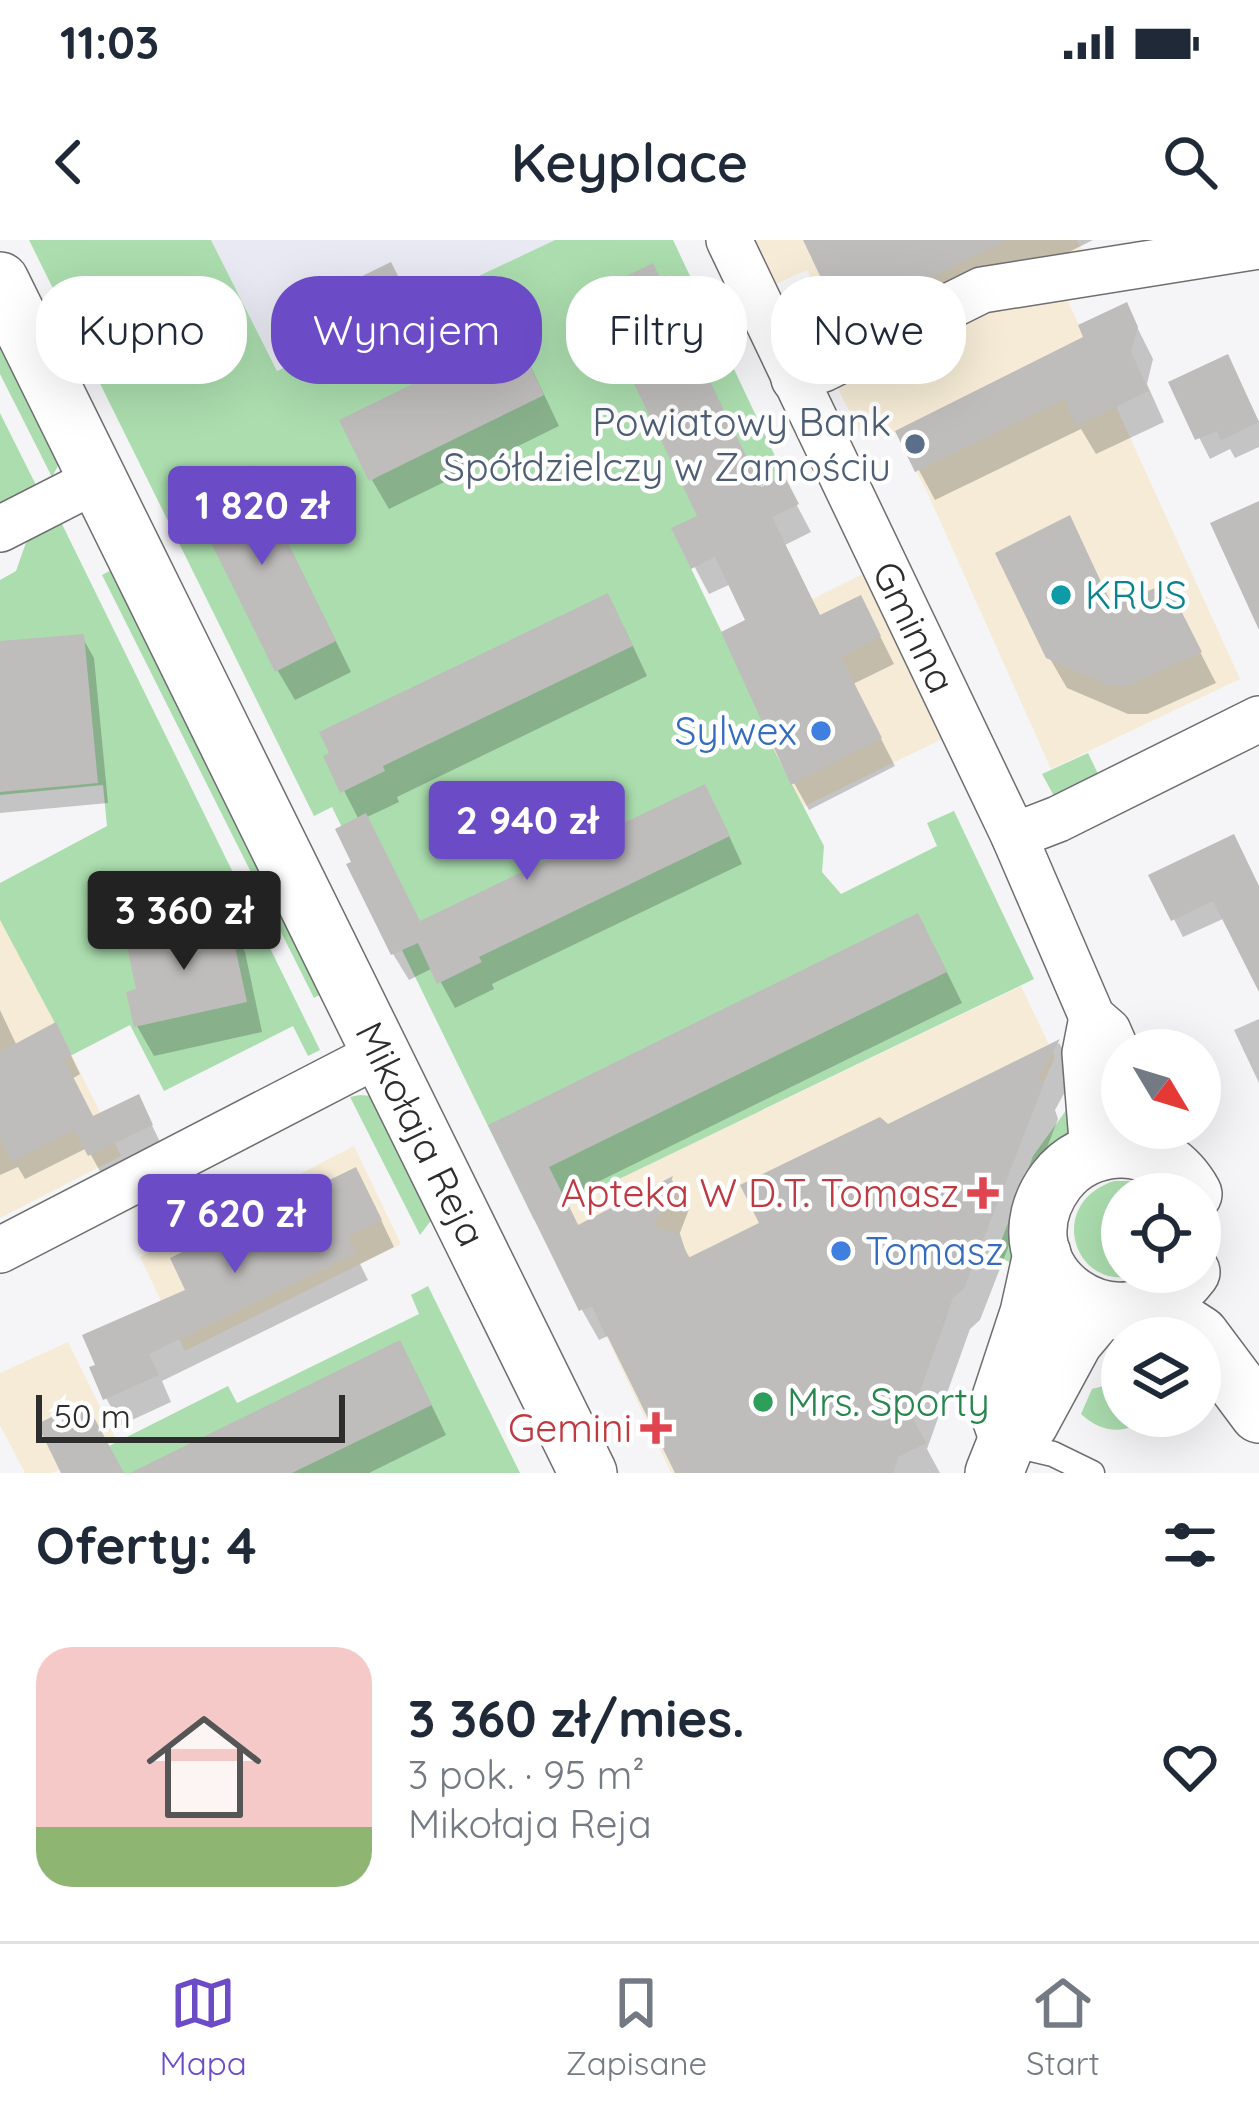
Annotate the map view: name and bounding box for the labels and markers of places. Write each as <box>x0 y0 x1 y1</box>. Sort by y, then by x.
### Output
place label: Powiatowy Bank Spółdzielczy w Zamościu <box>443 397 891 491</box>
marker: Powiatowy Bank Spółdzielczy w Zamościu <box>902 431 928 457</box>
pin: 1 820 zł <box>138 466 386 568</box>
place label: KRUS <box>1085 570 1187 619</box>
marker: KRUS <box>1048 582 1074 608</box>
place label: Sylwex <box>675 706 797 755</box>
marker: Sylwex <box>808 718 834 744</box>
pin: 2 940 zł <box>403 781 651 883</box>
pin: 3 360 zł <box>60 871 308 973</box>
place label: Apteka W D.T. Tomasz <box>561 1168 959 1217</box>
pin: 7 620 zł <box>111 1174 359 1276</box>
marker: Apteka W D.T. Tomasz <box>970 1180 996 1206</box>
place label: Tomasz <box>865 1226 1004 1275</box>
marker: Tomasz <box>828 1238 854 1264</box>
place label: Mrs. Sporty <box>787 1377 990 1426</box>
marker: Mrs. Sporty <box>750 1389 776 1415</box>
place label: Gemini <box>508 1403 632 1452</box>
marker: Gemini <box>643 1415 669 1441</box>

